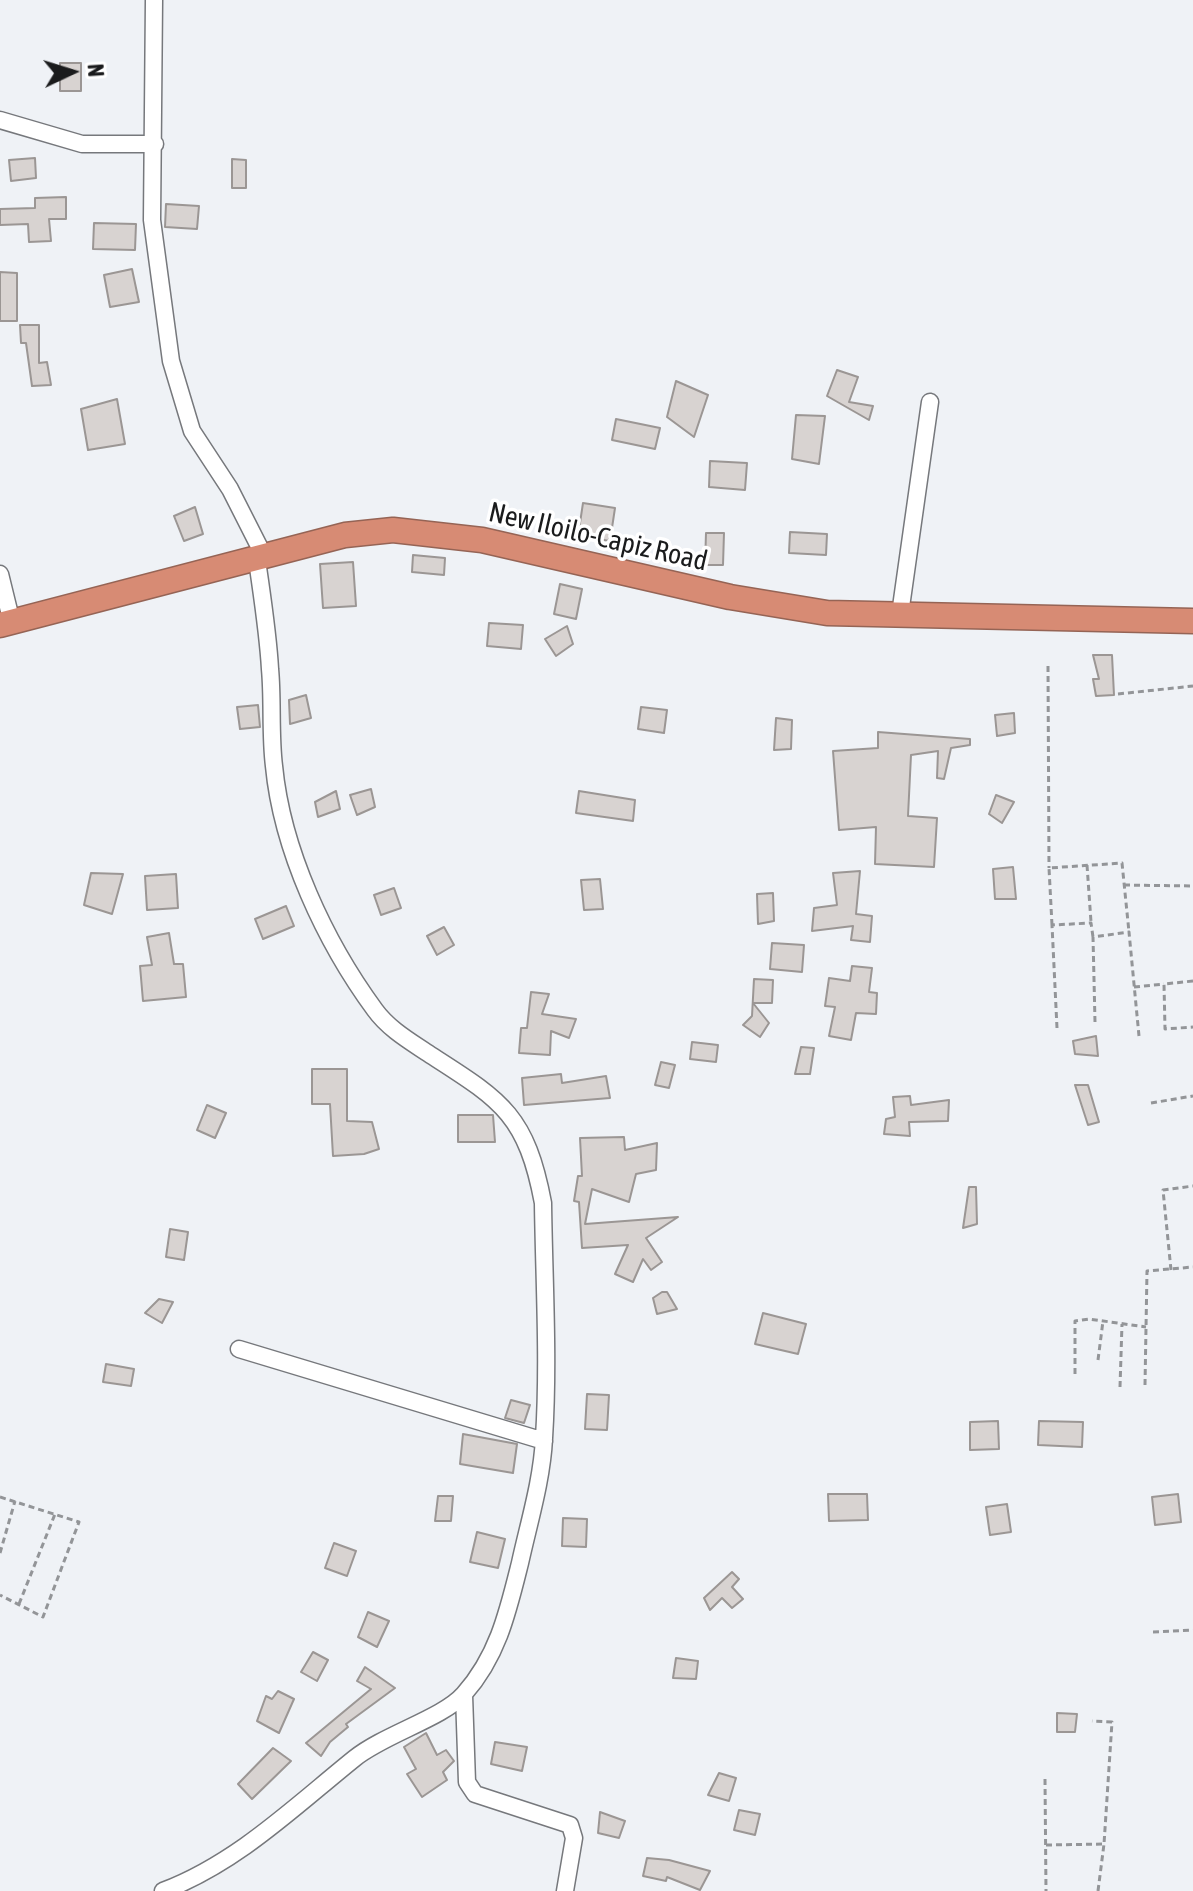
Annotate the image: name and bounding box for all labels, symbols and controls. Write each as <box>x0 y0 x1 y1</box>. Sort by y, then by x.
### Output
north arrow <box>32 32 112 112</box>
text: N <box>83 63 109 78</box>
street label: New Iloilo-Capiz Road <box>485 496 711 578</box>

